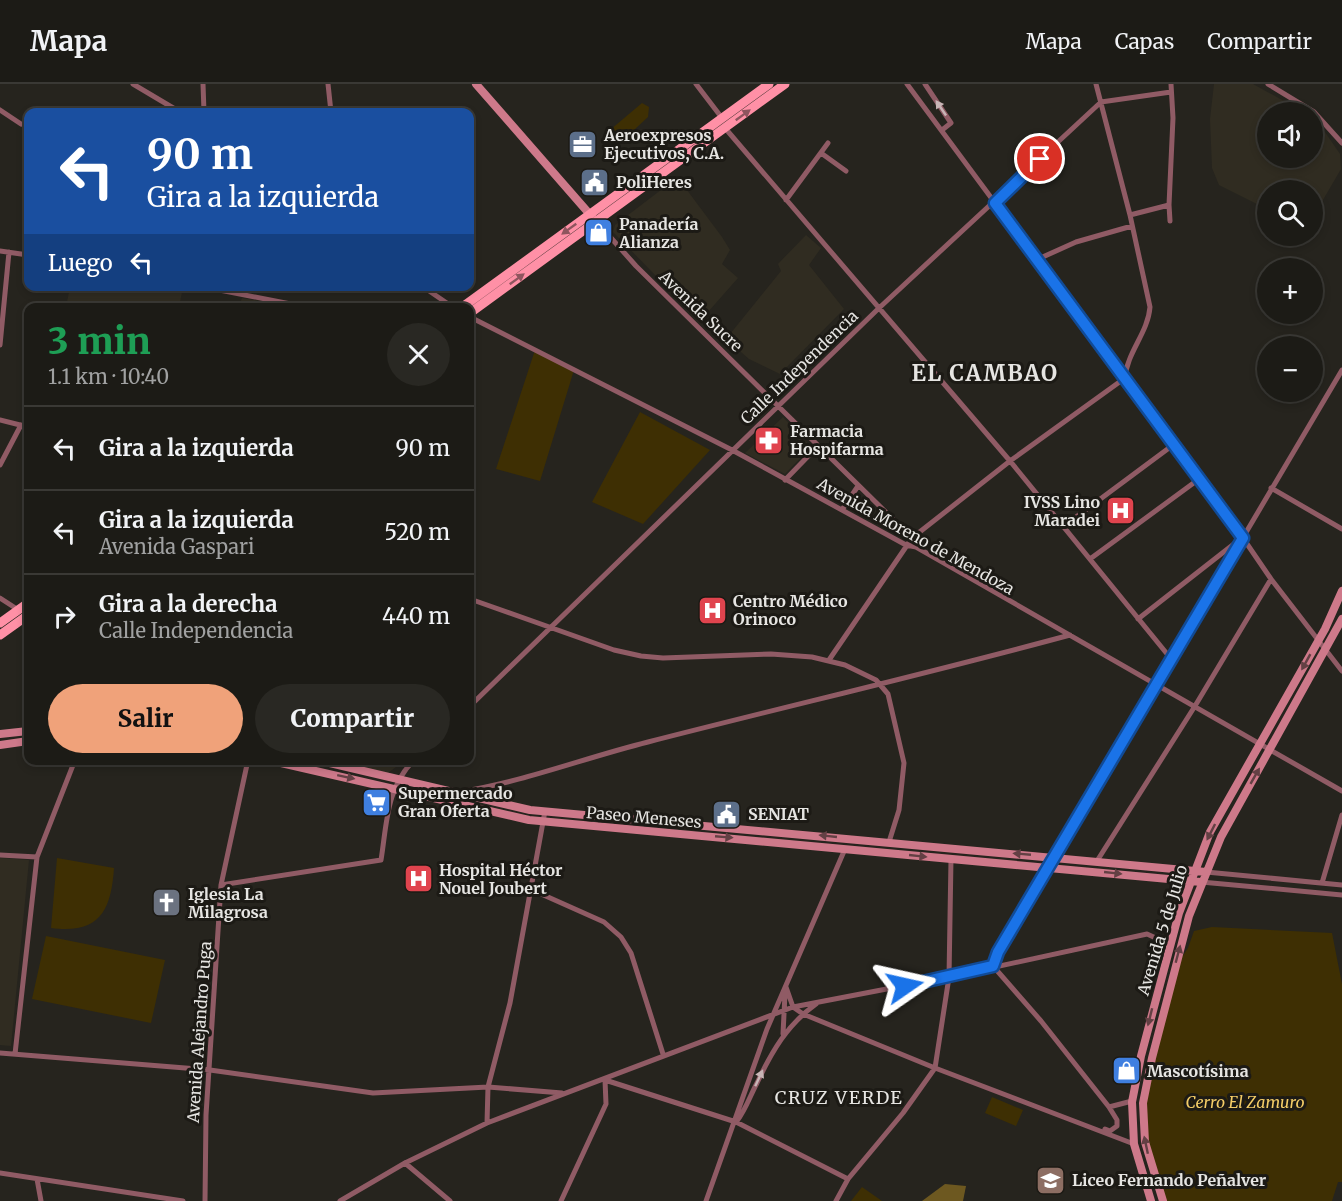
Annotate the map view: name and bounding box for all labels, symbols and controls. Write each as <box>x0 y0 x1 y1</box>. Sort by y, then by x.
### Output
text: Mapa <box>30 23 107 59</box>
text: Mapa <box>1025 28 1082 55</box>
text: Capas <box>1115 28 1174 55</box>
text: Compartir <box>1207 28 1312 55</box>
one-way arrow <box>936 100 947 116</box>
map controls <box>1257 102 1323 402</box>
button: sound <box>1257 102 1323 168</box>
one-way arrow <box>734 109 750 121</box>
place label: Aeroexpresos Ejecutivos, C.A. <box>603 125 724 164</box>
text: 90 m <box>147 128 253 180</box>
office icon: Aeroexpresos Ejecutivos, C.A. <box>567 128 599 160</box>
icon: left <box>48 132 126 210</box>
pin <box>1014 133 1065 184</box>
icon: arrive <box>1023 142 1056 175</box>
public building icon: PoliHeres <box>579 166 611 198</box>
place label: PoliHeres <box>616 172 692 192</box>
text: Gira a la izquierda <box>147 180 379 214</box>
button: search <box>1257 180 1323 246</box>
place label: Panadería Alianza <box>618 214 698 252</box>
shop icon: Panadería Alianza <box>582 217 614 249</box>
one-way arrow <box>561 223 577 235</box>
icon: left <box>125 246 158 279</box>
text: Luego <box>48 249 113 277</box>
button: + <box>1257 258 1323 324</box>
street label: Avenida Sucre <box>655 266 747 356</box>
one-way arrow <box>509 273 524 285</box>
street label: Calle Independencia <box>736 306 862 428</box>
text: 3 min <box>48 319 151 364</box>
button: close <box>387 323 450 386</box>
button: − <box>1257 336 1323 402</box>
district label: EL CAMBAO <box>911 359 1059 387</box>
text: 1.1 km · 10:40 <box>48 364 169 389</box>
place label: Farmacia Hospifarma <box>790 421 884 459</box>
pharmacy icon: Farmacia Hospifarma <box>753 424 785 456</box>
icon: left <box>48 432 81 465</box>
text: Gira a la izquierda <box>99 434 294 462</box>
text: 90 m <box>395 434 450 462</box>
street label: Avenida Moreno de Mendoza <box>813 473 1018 599</box>
place label: IVSS Lino Maradei <box>1024 492 1101 530</box>
hospital icon: IVSS Lino Maradei <box>1105 495 1137 527</box>
text: Gira a la izquierda <box>99 506 294 534</box>
icon: left <box>48 516 81 549</box>
text: 520 m <box>384 518 450 546</box>
text: Avenida Gaspari <box>99 534 255 559</box>
text: Gira a la derecha <box>99 590 277 618</box>
place label: Centro Médico Orinoco <box>733 591 848 629</box>
hospital icon: Centro Médico Orinoco <box>696 594 728 626</box>
icon: right <box>48 600 81 633</box>
text: 440 m <box>382 602 450 630</box>
text: Calle Independencia <box>99 618 293 643</box>
one-way arrow <box>1301 654 1311 671</box>
button: Salir <box>48 684 243 753</box>
button: Compartir <box>255 684 450 753</box>
one-way arrow <box>1250 767 1260 784</box>
one-way arrow <box>337 773 355 783</box>
place label: Supermercado Gran Oferta <box>398 783 513 821</box>
supermarket icon: Supermercado Gran Oferta <box>361 786 393 818</box>
public building icon: SENIAT <box>711 798 743 830</box>
street label: Paseo Meneses <box>586 802 703 832</box>
place label: SENIAT <box>748 804 810 824</box>
one-way arrow <box>1206 824 1216 841</box>
one-way arrow <box>818 831 837 841</box>
one-way arrow <box>715 832 734 842</box>
one-way arrow <box>1012 849 1031 859</box>
one-way arrow <box>909 851 928 861</box>
place label: Hospital Héctor Nouel Joubert <box>439 860 563 898</box>
street label: Avenida 5 de Julio <box>1132 862 1191 999</box>
hospital icon: Hospital Héctor Nouel Joubert <box>402 863 434 895</box>
one-way arrow <box>1103 868 1122 878</box>
place label: Iglesia La Milagrosa <box>188 884 268 922</box>
church icon: Iglesia La Milagrosa <box>151 887 183 919</box>
street label: Avenida Alejandro Puga <box>183 940 215 1125</box>
one-way arrow <box>1174 945 1184 964</box>
position arrow <box>873 954 937 1018</box>
one-way arrow <box>1145 1008 1155 1026</box>
shop icon: Mascotísima <box>1110 1055 1142 1087</box>
place label: Mascotísima <box>1147 1061 1249 1081</box>
one-way arrow <box>754 1070 763 1087</box>
district label: CRUZ VERDE <box>775 1086 903 1109</box>
park label: Cerro El Zamuro <box>1186 1092 1304 1112</box>
one-way arrow <box>1141 1135 1150 1154</box>
school or university icon: Liceo Fernando Peñalver <box>1035 1164 1067 1196</box>
place label: Liceo Fernando Peñalver <box>1072 1170 1267 1190</box>

